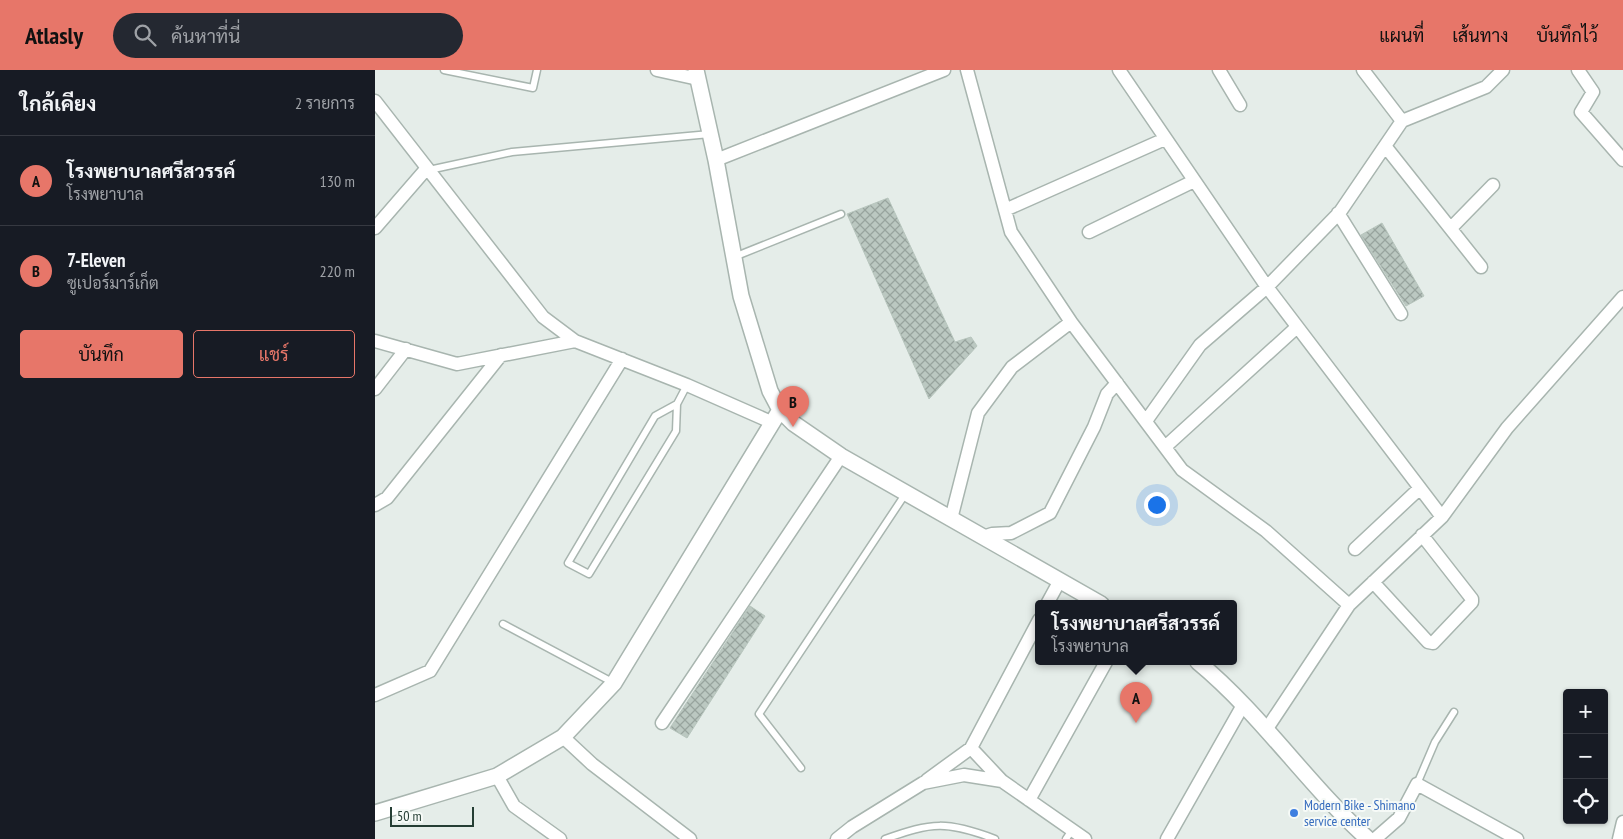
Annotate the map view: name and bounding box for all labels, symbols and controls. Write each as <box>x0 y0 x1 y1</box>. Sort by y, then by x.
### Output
search box <box>113 13 463 58</box>
text: Atlasly <box>25 20 83 51</box>
icon: search <box>131 21 159 49</box>
text: ค้นหาที่นี่ <box>171 24 240 48</box>
text: แผนที่ <box>1379 24 1424 47</box>
text: เส้นทาง <box>1452 24 1508 47</box>
text: บันทึกไว้ <box>1536 24 1598 47</box>
text: ใกล้เคียง <box>20 90 96 117</box>
text: 2 รายการ <box>295 93 355 113</box>
text: โรงพยาบาลศรีสวรรค์ <box>67 159 235 183</box>
text: A <box>32 171 40 191</box>
text: 130 m <box>320 171 355 191</box>
text: โรงพยาบาล <box>67 184 144 204</box>
text: 7-Eleven <box>67 248 126 272</box>
text: B <box>32 261 40 281</box>
text: 220 m <box>320 261 355 281</box>
text: ซูเปอร์มาร์เก็ต <box>67 273 159 293</box>
button: บันทึก <box>20 330 183 378</box>
button: แชร์ <box>193 330 355 378</box>
pin: B <box>777 386 809 427</box>
your location <box>1144 492 1170 518</box>
popup <box>1035 600 1237 665</box>
text: โรงพยาบาลศรีสวรรค์ <box>1052 611 1220 635</box>
text: โรงพยาบาล <box>1052 636 1129 656</box>
pin: A <box>1120 682 1152 723</box>
map controls <box>1563 689 1608 824</box>
button: + <box>1563 689 1608 734</box>
button: − <box>1563 734 1608 779</box>
button: locate <box>1563 779 1608 824</box>
place label: Modern Bike - Shimano service center <box>1304 796 1416 830</box>
scale bar <box>390 804 474 827</box>
text: 50 m <box>397 807 422 825</box>
marker: Modern Bike - Shimano service center <box>1288 807 1300 819</box>

